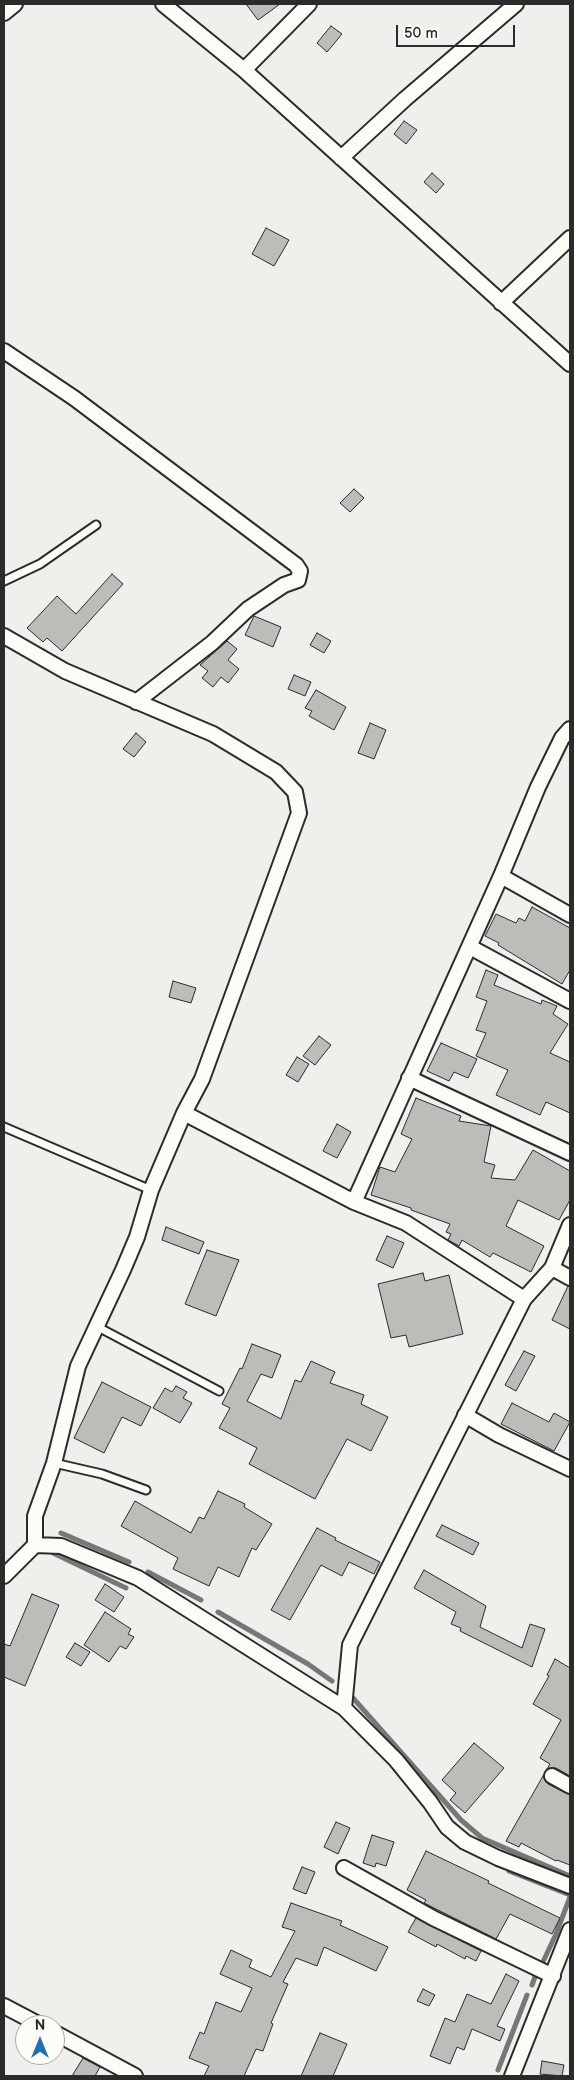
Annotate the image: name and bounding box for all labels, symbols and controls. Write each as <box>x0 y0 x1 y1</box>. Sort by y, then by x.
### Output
scale bar <box>399 15 518 47</box>
text: 50 m <box>404 24 438 43</box>
north arrow <box>15 2015 65 2065</box>
text: N <box>35 2017 45 2034</box>

